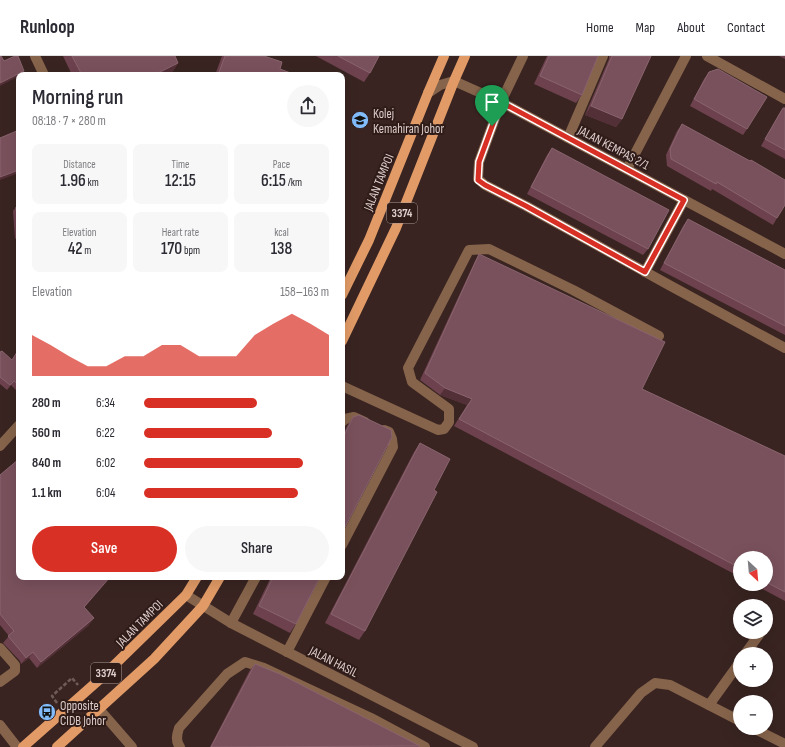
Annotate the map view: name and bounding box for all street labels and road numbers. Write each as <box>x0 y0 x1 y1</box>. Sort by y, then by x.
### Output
street label: JALAN KEMPAS 2/1 <box>574 122 652 174</box>
street label: JALAN TAMPOI <box>360 152 398 214</box>
road number: 3374 <box>387 203 417 223</box>
street label: JALAN TAMPOI <box>112 597 167 651</box>
street label: JALAN HASIL <box>306 642 361 681</box>
road number: 3374 <box>91 663 121 683</box>

